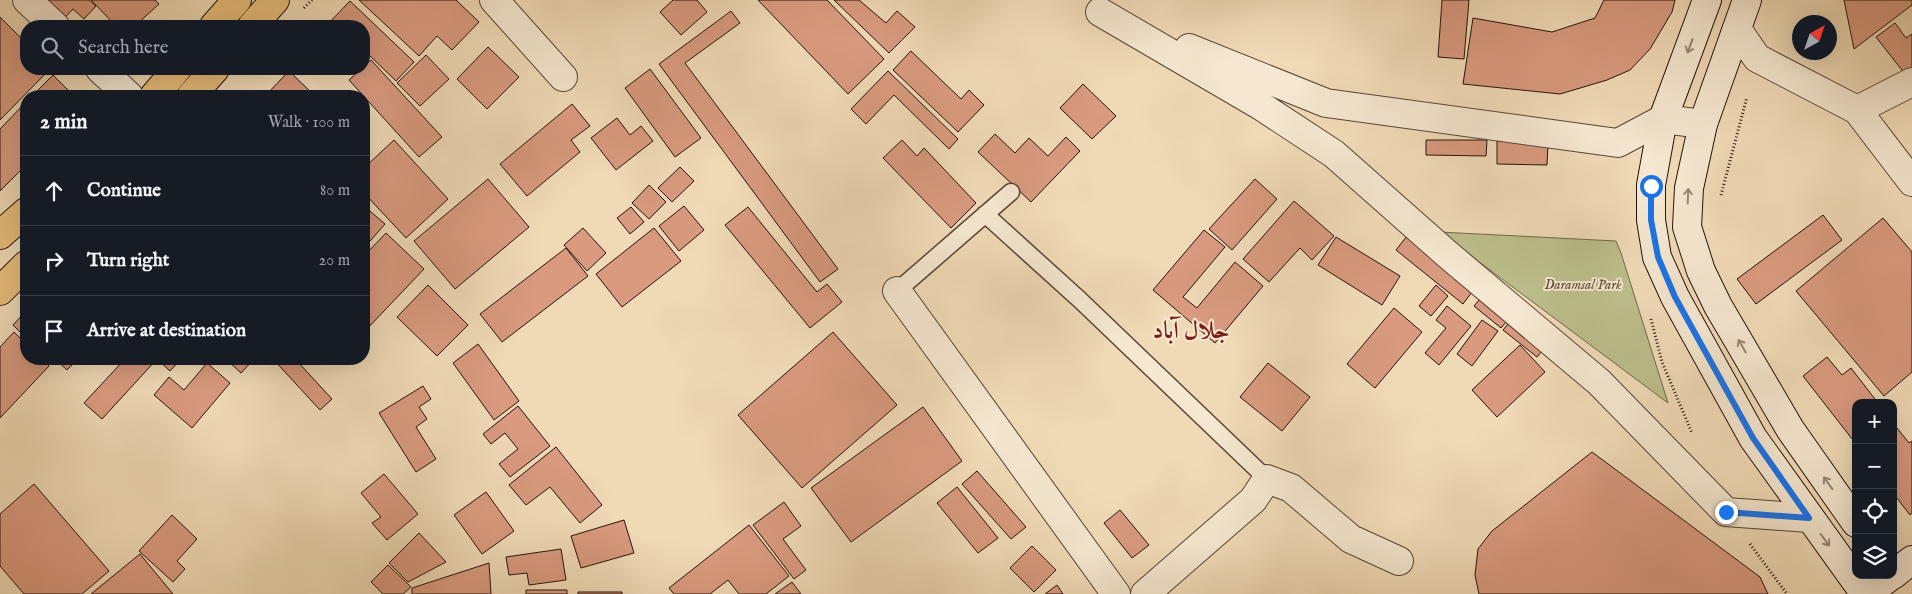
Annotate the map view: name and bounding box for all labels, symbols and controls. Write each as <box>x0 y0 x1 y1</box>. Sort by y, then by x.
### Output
north arrow <box>1792 15 1837 60</box>
search box <box>20 20 370 75</box>
icon: search <box>38 34 66 62</box>
text: Search here <box>78 36 169 60</box>
one-way arrow <box>1685 38 1694 53</box>
text: 2 min <box>40 109 87 136</box>
text: Walk · 100 m <box>268 113 350 133</box>
route start <box>1640 175 1663 198</box>
icon: ahead <box>40 177 68 205</box>
text: Continue <box>87 179 161 203</box>
text: 80 m <box>320 181 350 201</box>
one-way arrow <box>1684 188 1693 204</box>
icon: right <box>40 247 68 275</box>
text: Turn right <box>87 249 169 273</box>
text: 20 m <box>319 251 350 271</box>
park label: Daramsal Park <box>1544 276 1622 294</box>
district label: جلال آباد <box>1153 316 1229 347</box>
icon: arrive <box>40 317 68 345</box>
text: Arrive at destination <box>87 319 246 343</box>
one-way arrow <box>1736 339 1746 353</box>
map controls <box>1852 399 1897 579</box>
button: + <box>1852 399 1897 444</box>
button: − <box>1852 444 1897 489</box>
one-way arrow <box>1823 477 1833 491</box>
button: locate <box>1852 489 1897 534</box>
route end <box>1715 501 1738 524</box>
one-way arrow <box>1820 533 1830 547</box>
button: layers <box>1852 534 1897 579</box>

